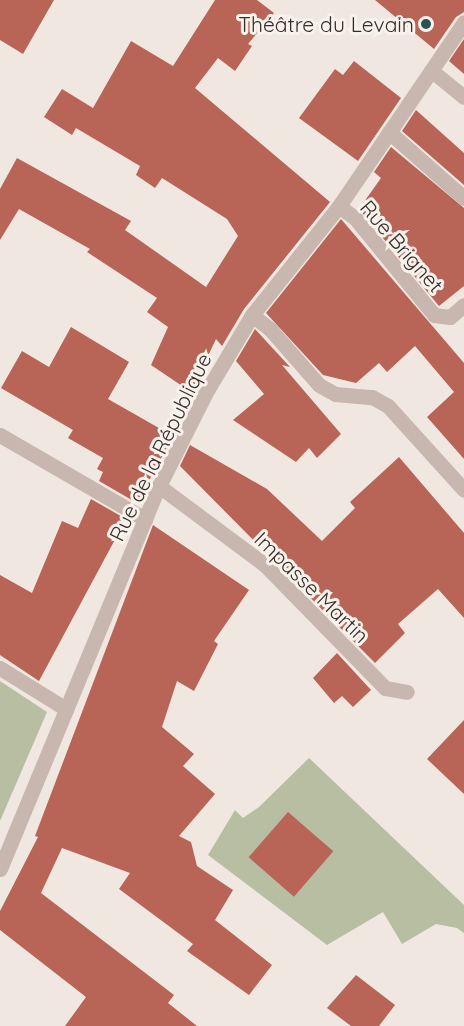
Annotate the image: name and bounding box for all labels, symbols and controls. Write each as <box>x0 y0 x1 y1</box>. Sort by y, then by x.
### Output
place label: Théâtre du Levain <box>238 11 414 37</box>
marker: Théâtre du Levain <box>419 17 433 31</box>
street label: Rue Brignet <box>355 195 449 297</box>
street label: Rue de la République <box>103 349 217 545</box>
street label: Impasse Martin <box>250 526 374 648</box>

